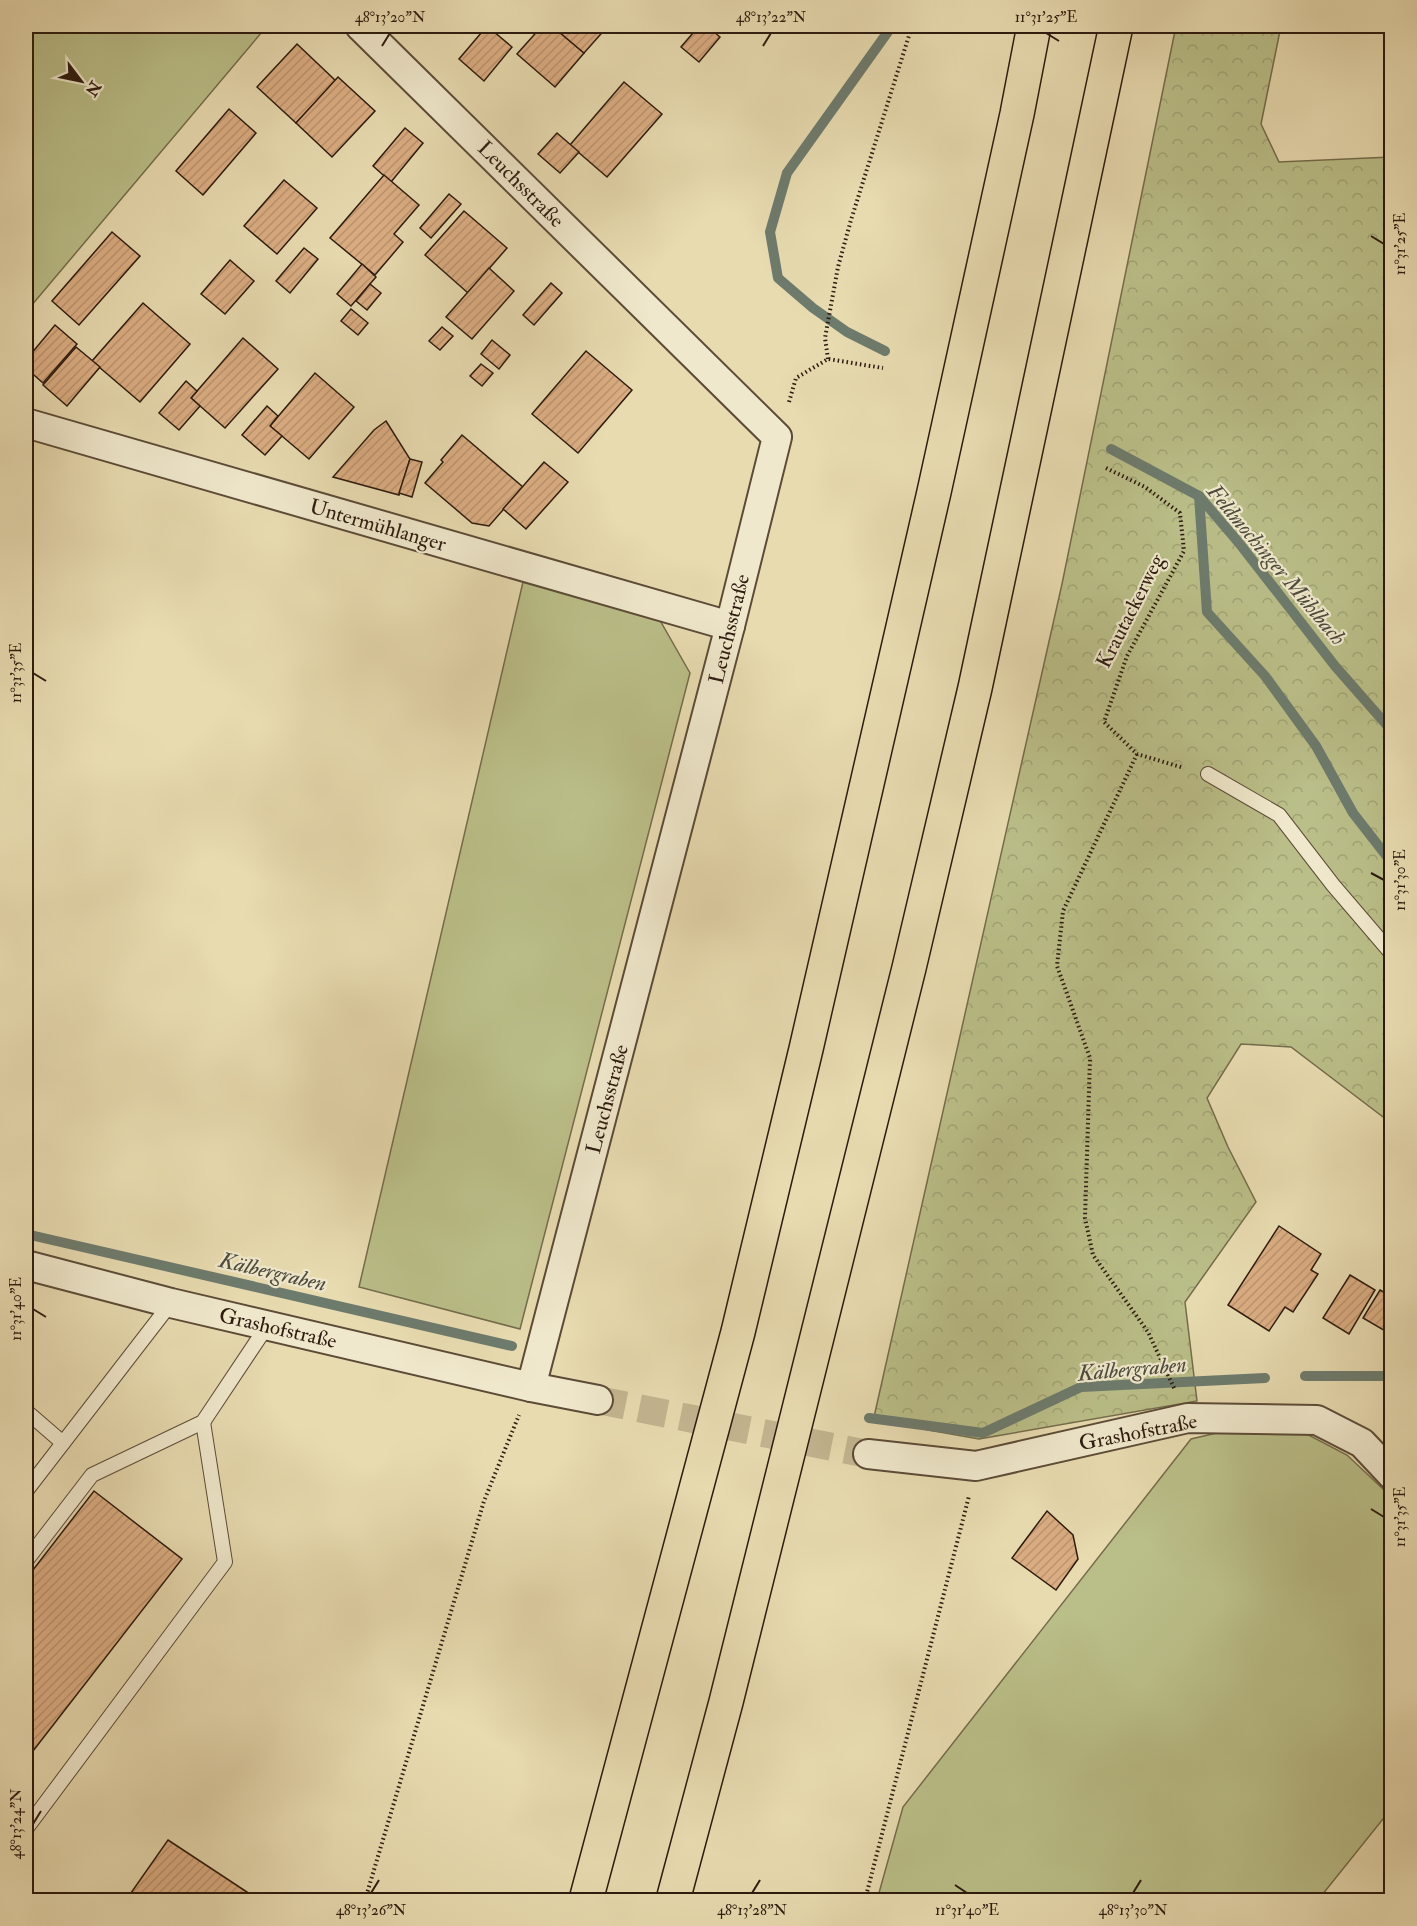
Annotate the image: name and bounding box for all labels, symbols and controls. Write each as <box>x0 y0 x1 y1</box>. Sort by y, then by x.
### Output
text: 48°13'20"N <box>355 8 426 27</box>
text: 48°13'22"N <box>736 8 807 27</box>
text: 11°31'25"E <box>1015 8 1077 27</box>
north arrow <box>51 51 111 111</box>
text: N <box>80 76 106 100</box>
street label: Leuchsstraße <box>471 135 570 234</box>
text: 11°31'25"E <box>1391 213 1410 275</box>
water label: Feldmochinger Mühlbach <box>1200 477 1352 651</box>
street label: Untermühlanger <box>306 493 450 558</box>
street label: Krautackerweg <box>1090 549 1171 673</box>
street label: Leuchsstraße <box>703 571 756 687</box>
text: 11°31'35"E <box>7 642 26 703</box>
text: 11°31'30"E <box>1391 849 1410 911</box>
street label: Leuchsstraße <box>580 1041 635 1157</box>
water label: Kälbergraben <box>216 1246 329 1298</box>
text: 11°31'40"E <box>7 1277 26 1341</box>
street label: Grashofstraße <box>217 1302 339 1355</box>
water label: Kälbergraben <box>1076 1350 1188 1388</box>
street label: Grashofstraße <box>1077 1408 1200 1457</box>
text: 11°31'35"E <box>1391 1486 1410 1547</box>
text: 48°13'24"N <box>7 1788 26 1860</box>
text: 48°13'26"N <box>336 1901 407 1920</box>
text: 48°13'28"N <box>717 1901 788 1920</box>
text: 11°31'40"E <box>935 1901 999 1920</box>
text: 48°13'30"N <box>1099 1901 1168 1920</box>

